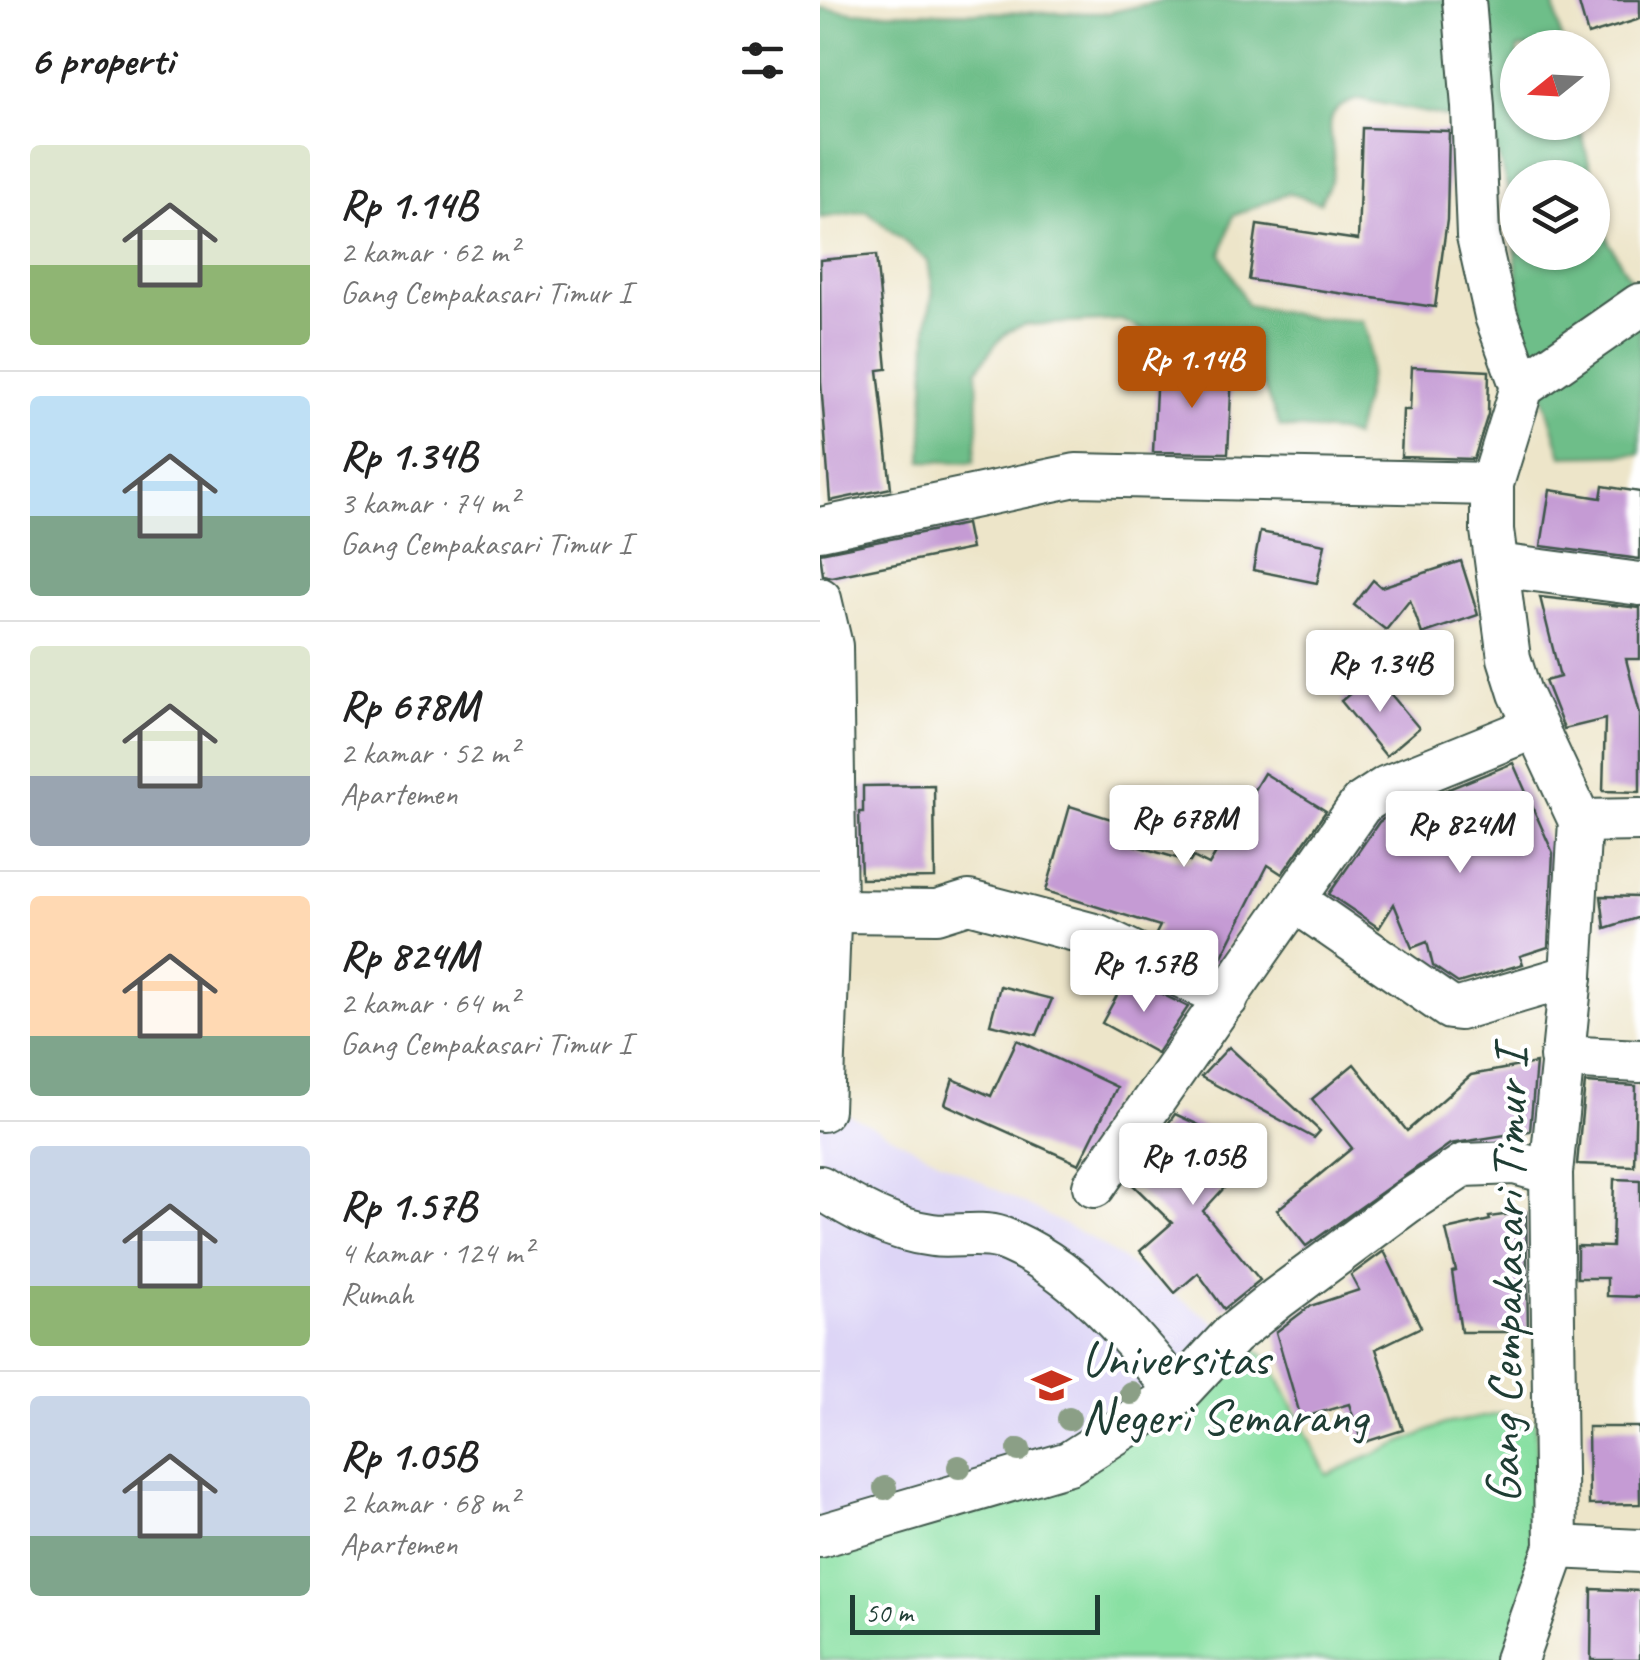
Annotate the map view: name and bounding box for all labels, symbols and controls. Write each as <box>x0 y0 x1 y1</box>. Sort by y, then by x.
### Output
north arrow <box>1500 30 1610 140</box>
map controls <box>1500 30 1610 270</box>
icon: filters <box>735 33 790 88</box>
text: 6 properti <box>30 34 173 87</box>
button: layers <box>1500 160 1610 270</box>
text: Rp 1.14B <box>340 178 477 231</box>
icon: home <box>110 185 230 305</box>
text: 2 kamar · 62 m² <box>340 231 518 272</box>
text: Gang Cempakasari Timur I <box>340 272 631 313</box>
pin: Rp 1.14B <box>1089 326 1295 411</box>
text: Rp 1.14B <box>1140 338 1244 379</box>
text: Rp 1.34B <box>340 429 477 482</box>
icon: home <box>110 436 230 556</box>
text: 3 kamar · 74 m² <box>340 482 518 523</box>
text: Gang Cempakasari Timur I <box>340 523 631 564</box>
pin: Rp 1.34B <box>1277 630 1483 715</box>
text: Rp 1.34B <box>1328 642 1432 683</box>
text: Rp 678M <box>340 679 478 732</box>
icon: home <box>110 686 230 806</box>
text: 2 kamar · 52 m² <box>340 732 518 773</box>
text: Apartemen <box>340 773 457 814</box>
pin: Rp 678M <box>1092 785 1276 870</box>
pin: Rp 824M <box>1368 791 1552 876</box>
text: Rp 678M <box>1132 797 1236 838</box>
text: Rp 824M <box>1408 803 1512 844</box>
text: Rp 824M <box>340 929 477 982</box>
pin: Rp 1.57B <box>1041 930 1247 1015</box>
icon: home <box>110 936 230 1056</box>
text: Rp 1.57B <box>1092 942 1196 983</box>
text: 2 kamar · 64 m² <box>340 982 518 1023</box>
text: Gang Cempakasari Timur I <box>340 1023 631 1064</box>
street label: Gang Cempakasari Timur I <box>1471 1037 1542 1504</box>
pin: Rp 1.05B <box>1090 1123 1296 1208</box>
text: Rp 1.05B <box>1141 1135 1245 1176</box>
text: Rp 1.57B <box>340 1179 476 1232</box>
icon: home <box>110 1186 230 1306</box>
text: 4 kamar · 124 m² <box>340 1232 532 1273</box>
text: Rumah <box>340 1273 413 1314</box>
place label: Universitas Negeri Semarang <box>1081 1327 1371 1448</box>
school or university icon: Universitas Negeri Semarang <box>1030 1365 1072 1407</box>
text: Rp 1.05B <box>340 1429 476 1482</box>
icon: home <box>110 1436 230 1556</box>
text: 2 kamar · 68 m² <box>340 1482 518 1523</box>
text: Apartemen <box>340 1523 457 1564</box>
scale bar <box>850 1590 1100 1634</box>
text: 50 m <box>865 1595 913 1630</box>

